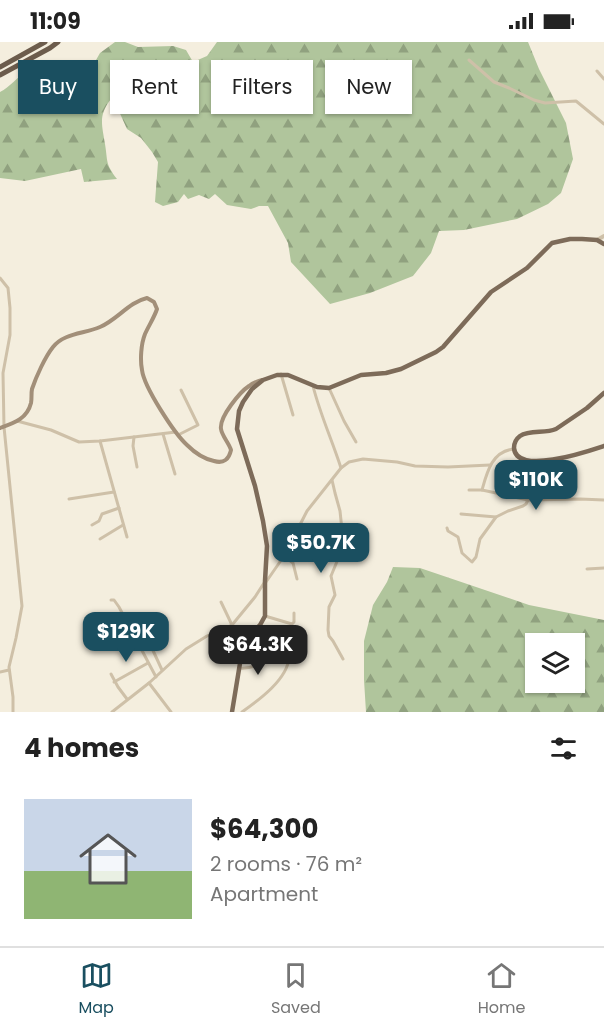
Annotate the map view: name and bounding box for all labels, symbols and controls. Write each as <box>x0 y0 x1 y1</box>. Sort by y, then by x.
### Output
text: 11:09 <box>30 6 81 37</box>
chip: Buy <box>18 60 98 114</box>
chip: Rent <box>110 60 199 114</box>
chip: Filters <box>211 60 313 114</box>
chip: New <box>325 60 412 114</box>
pin: $110K <box>494 460 578 511</box>
text: $110K <box>508 465 564 493</box>
pin: $50.7K <box>272 523 370 574</box>
text: $50.7K <box>286 528 356 556</box>
pin: $129K <box>84 612 168 663</box>
text: $129K <box>97 617 155 645</box>
pin: $64.3K <box>209 625 307 676</box>
text: $64.3K <box>222 630 294 658</box>
map controls <box>525 633 585 693</box>
button: layers <box>525 633 585 693</box>
text: 4 homes <box>24 730 139 766</box>
icon: filters <box>547 732 580 765</box>
text: $64,300 <box>210 811 318 847</box>
icon: home <box>72 823 144 895</box>
text: 2 rooms · 76 m² <box>210 850 362 878</box>
text: Apartment <box>210 880 318 908</box>
tab: Map <box>78 959 114 1020</box>
tab: Saved <box>271 959 321 1020</box>
tab: Home <box>478 959 525 1020</box>

